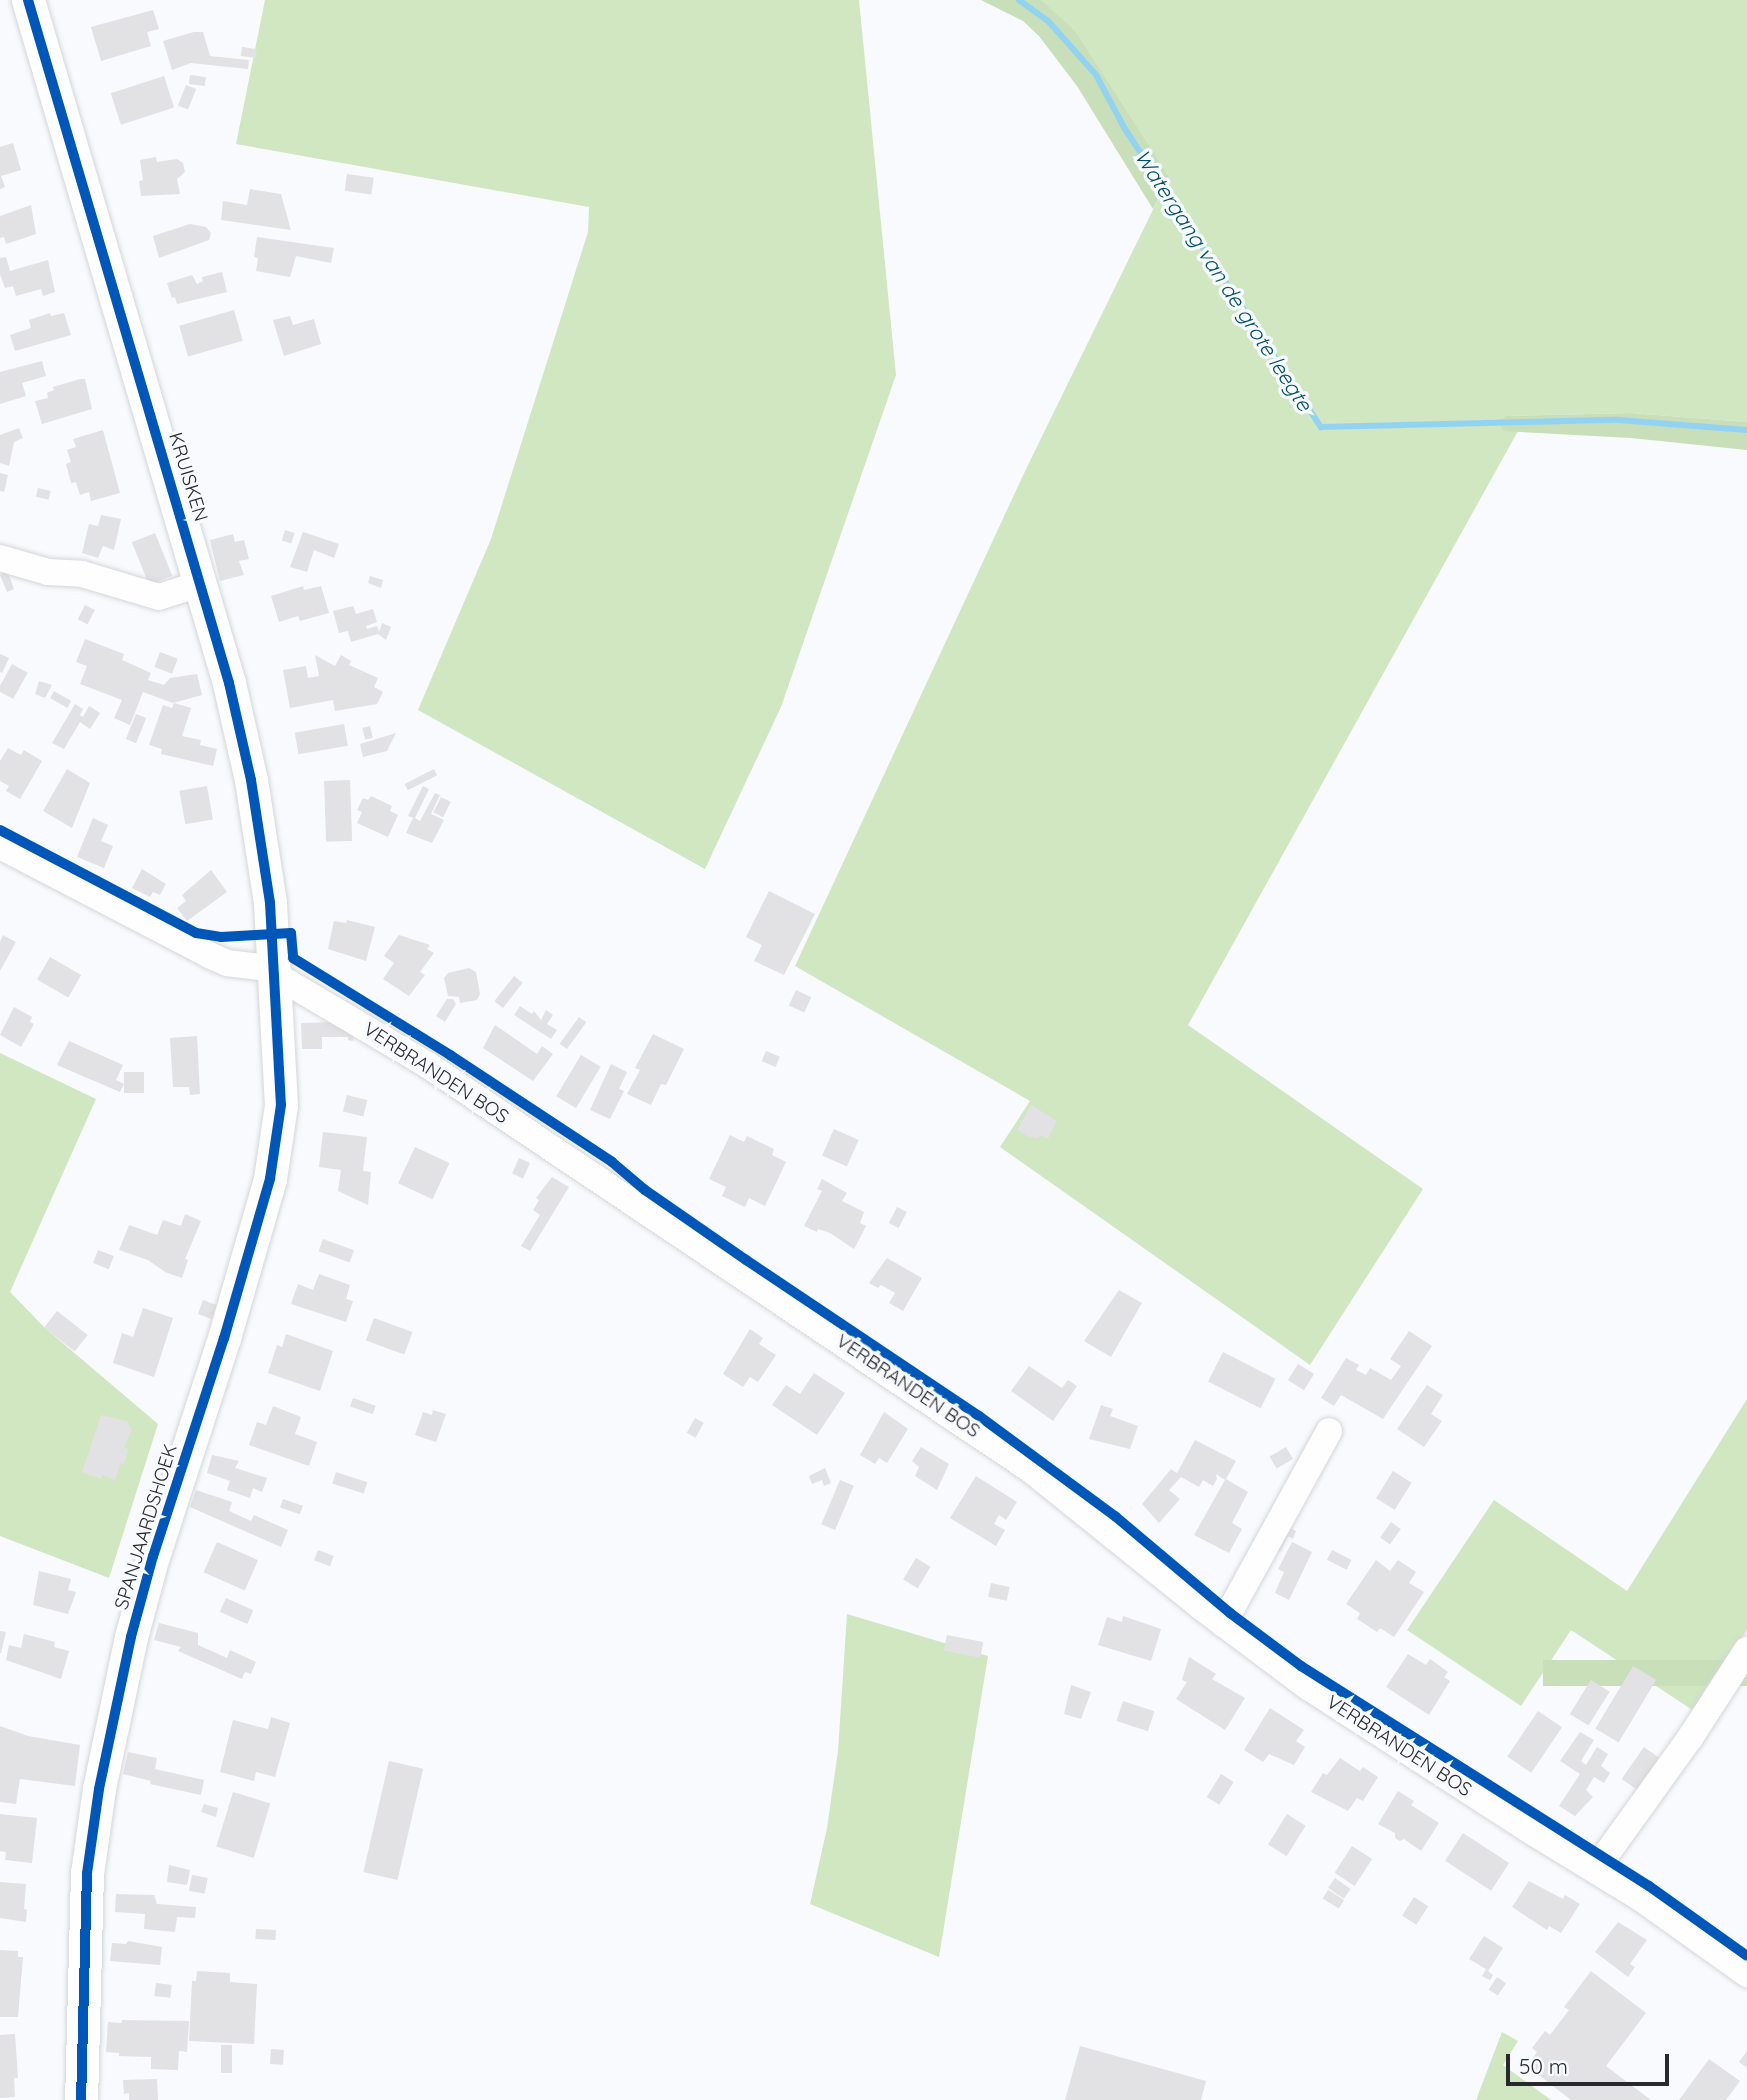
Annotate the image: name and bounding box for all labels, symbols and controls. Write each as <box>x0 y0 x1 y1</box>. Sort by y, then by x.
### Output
water label: Watergang van de grote leegte <box>1130 145 1318 415</box>
street label: KRUISKEN <box>164 430 212 524</box>
street label: VERBRANDEN BOS <box>359 1018 513 1128</box>
street label: VERBRANDEN BOS <box>832 1329 984 1443</box>
street label: SPANJAARDSHOEK <box>110 1442 182 1612</box>
street label: VERBRANDEN BOS <box>1322 1691 1476 1801</box>
scale bar <box>1509 2040 1672 2084</box>
text: 50 m <box>1519 2053 1568 2079</box>

